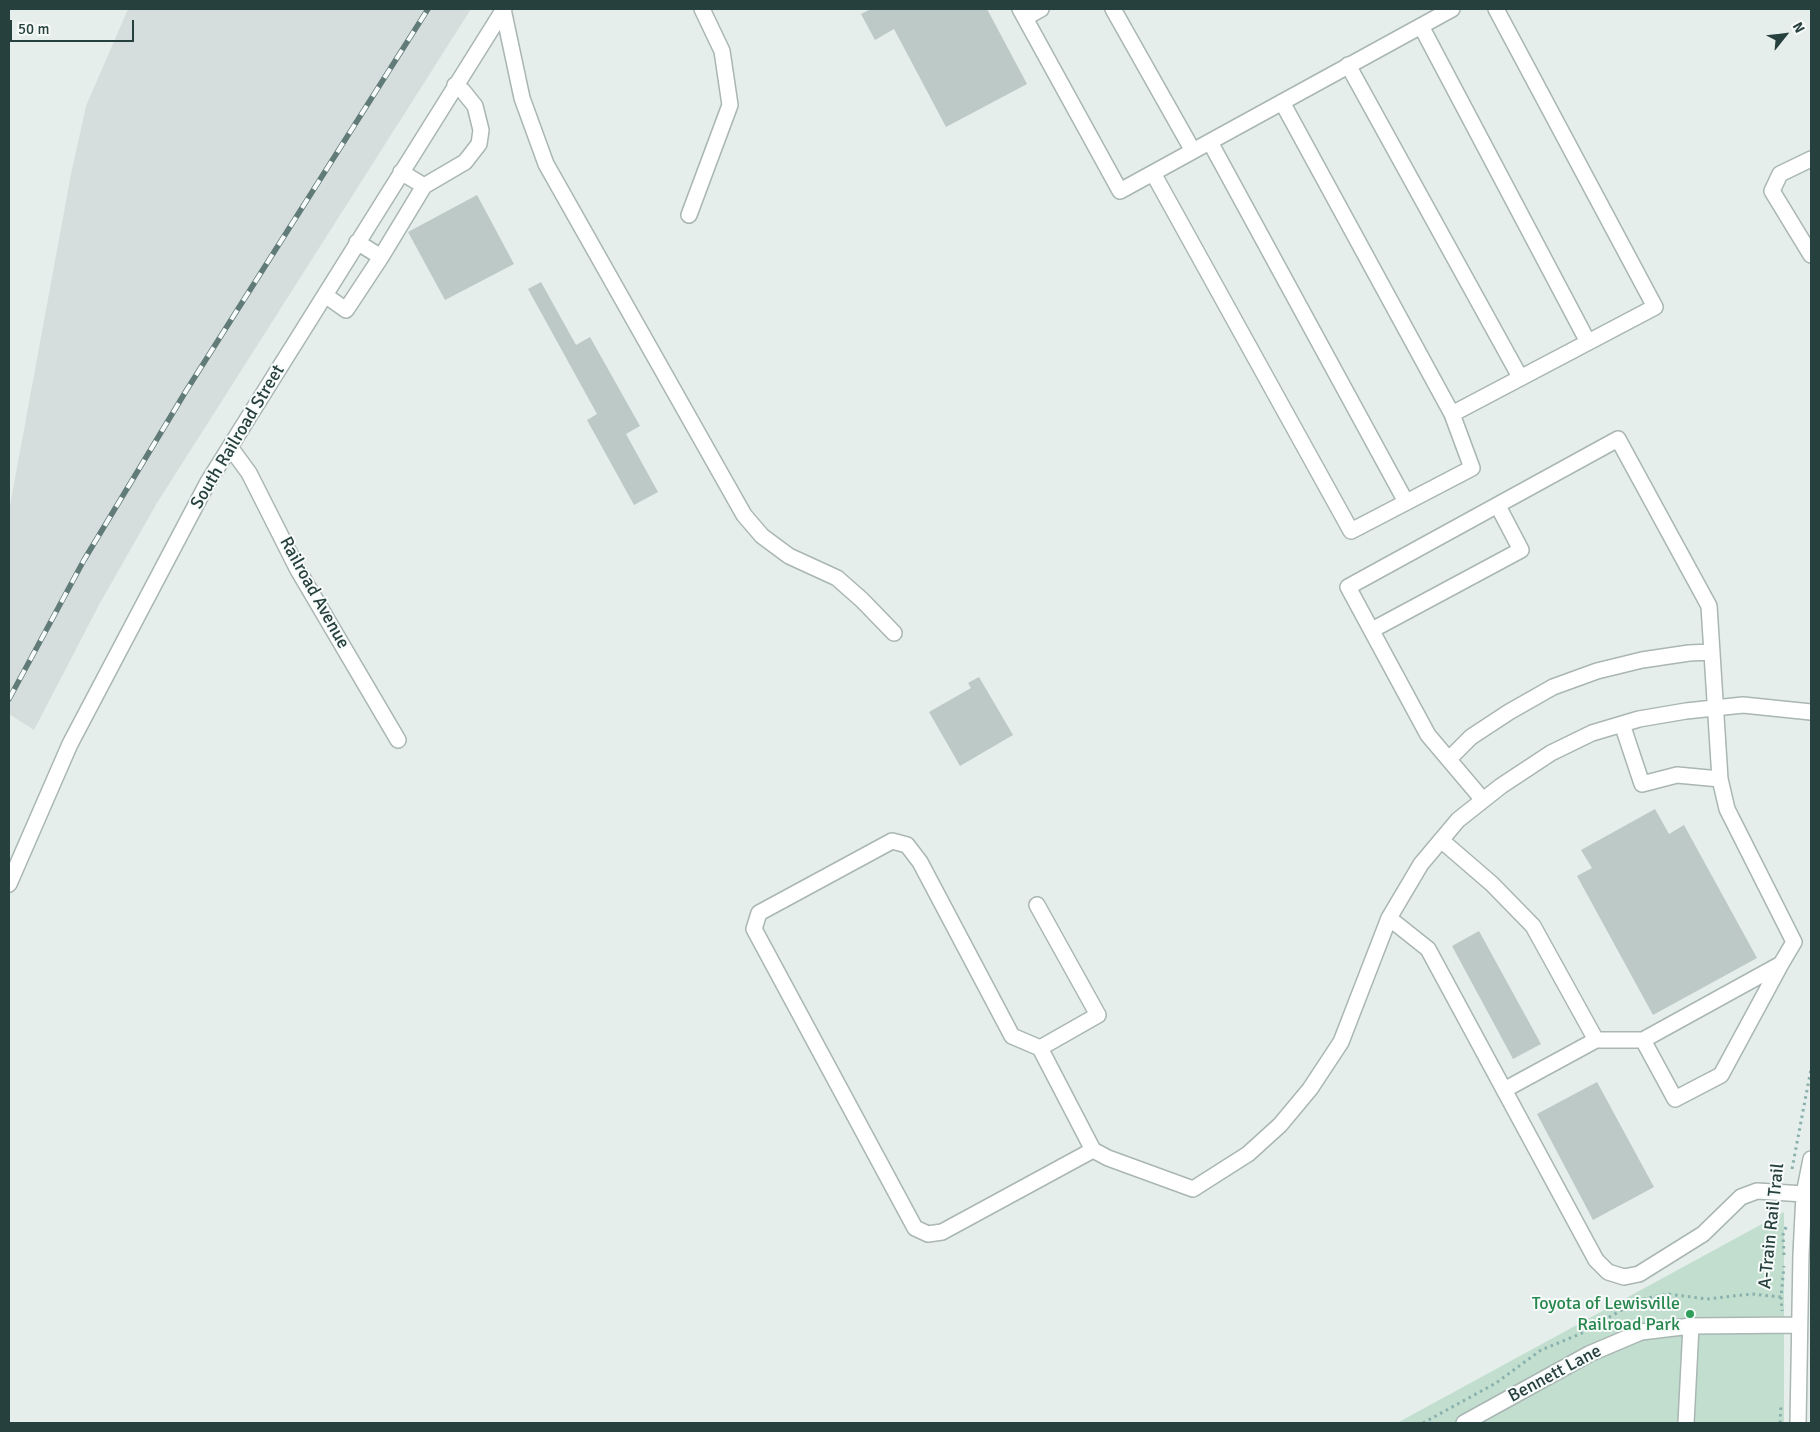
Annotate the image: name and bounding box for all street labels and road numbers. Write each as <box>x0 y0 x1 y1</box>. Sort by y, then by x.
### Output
street label: South Railroad Street <box>186 361 290 513</box>
street label: Railroad Avenue <box>274 533 354 653</box>
street label: A-Train Rail Trail <box>1755 1162 1789 1290</box>
street label: Bennett Lane <box>1505 1340 1605 1408</box>

